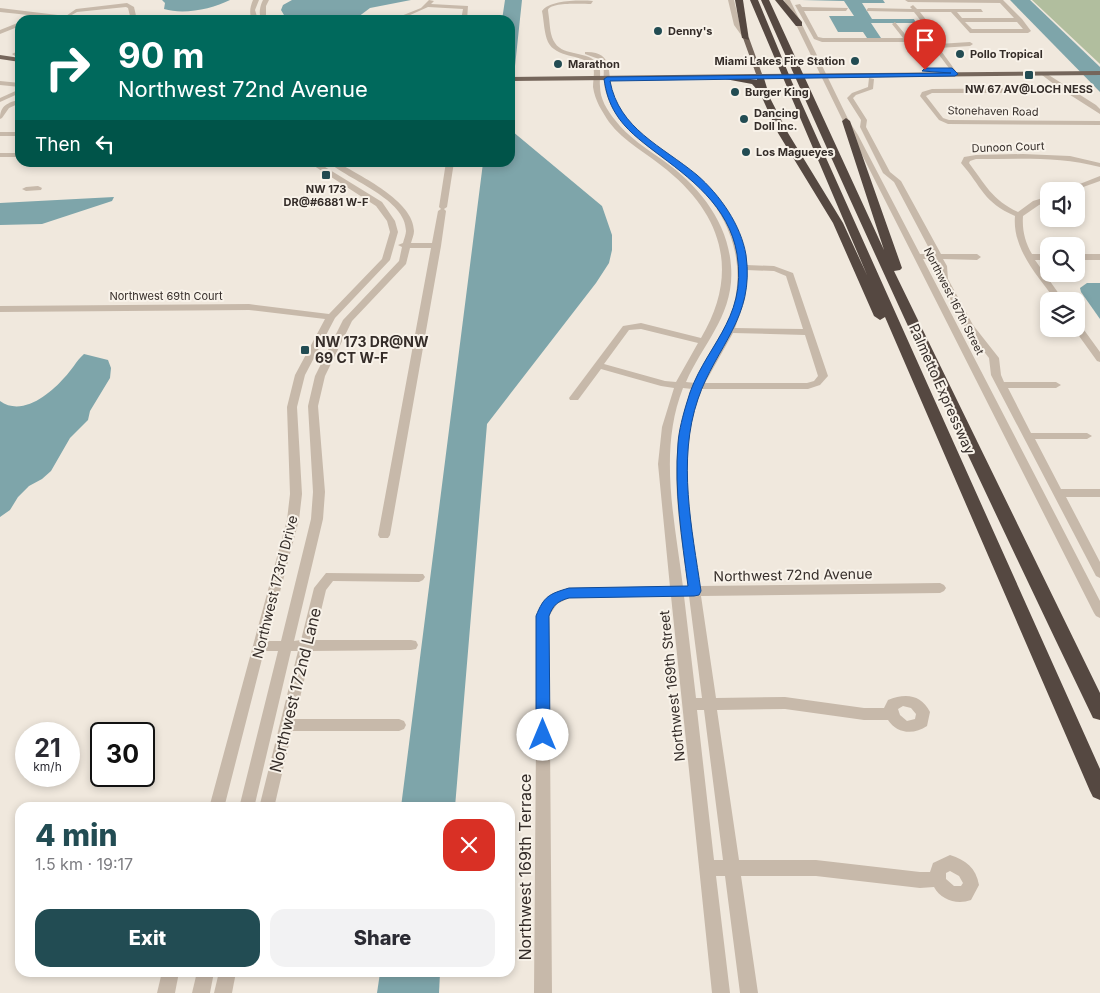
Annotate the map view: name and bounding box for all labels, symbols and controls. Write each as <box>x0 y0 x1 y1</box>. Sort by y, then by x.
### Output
pin <box>904 19 946 70</box>
place label: Denny's <box>668 24 712 38</box>
marker: Denny's <box>652 25 664 37</box>
icon: arrive <box>911 26 939 54</box>
text: 90 m <box>118 34 205 76</box>
icon: right <box>35 35 100 100</box>
place label: Pollo Tropical <box>970 47 1043 61</box>
marker: Pollo Tropical <box>954 48 966 60</box>
place label: Miami Lakes Fire Station <box>715 54 845 68</box>
marker: Miami Lakes Fire Station <box>849 55 861 67</box>
place label: Marathon <box>568 57 620 71</box>
marker: Marathon <box>552 58 564 70</box>
marker: NW 67 AV@LOCH NESS <box>1023 69 1035 81</box>
text: Northwest 72nd Avenue <box>118 76 368 102</box>
place label: NW 67 AV@LOCH NESS <box>965 82 1093 96</box>
place label: Burger King <box>745 85 809 99</box>
marker: Burger King <box>729 86 741 98</box>
street label: Stonehaven Road <box>947 103 1039 119</box>
place label: Dancing Doll Inc. <box>754 106 798 133</box>
marker: Dancing Doll Inc. <box>738 113 750 125</box>
icon: left <box>91 130 119 158</box>
text: Then <box>35 133 81 156</box>
street label: Dunoon Court <box>971 139 1045 155</box>
place label: Los Magueyes <box>756 145 834 159</box>
marker: Los Magueyes <box>740 146 752 158</box>
marker: NW 173 DR@#6881 W-F <box>320 169 332 181</box>
place label: NW 173 DR@#6881 W-F <box>284 182 368 209</box>
map controls <box>1040 182 1085 337</box>
button: sound <box>1040 182 1085 227</box>
button: search <box>1040 237 1085 282</box>
street label: Northwest 167th Street <box>921 245 987 357</box>
street label: Northwest 69th Court <box>109 289 223 303</box>
button: layers <box>1040 292 1085 337</box>
street label: Palmetto Expressway <box>906 321 979 457</box>
place label: NW 173 DR@NW 69 CT W-F <box>315 333 429 366</box>
marker: NW 173 DR@NW 69 CT W-F <box>299 344 311 356</box>
street label: Northwest 173rd Drive <box>248 514 301 660</box>
street label: Northwest 72nd Avenue <box>713 565 873 584</box>
street label: Northwest 172nd Lane <box>265 606 325 774</box>
street label: Northwest 169th Street <box>655 609 688 763</box>
position arrow <box>516 708 568 760</box>
speed limit sign: 30 <box>90 722 155 787</box>
text: 21 <box>34 733 61 763</box>
text: km/h <box>33 759 62 774</box>
street label: Northwest 169th Terrace <box>515 774 535 960</box>
text: 4 min <box>35 817 118 853</box>
button: close <box>443 819 495 871</box>
text: 1.5 km · 19:17 <box>35 854 133 874</box>
button: Exit <box>35 909 260 967</box>
button: Share <box>270 909 495 967</box>

